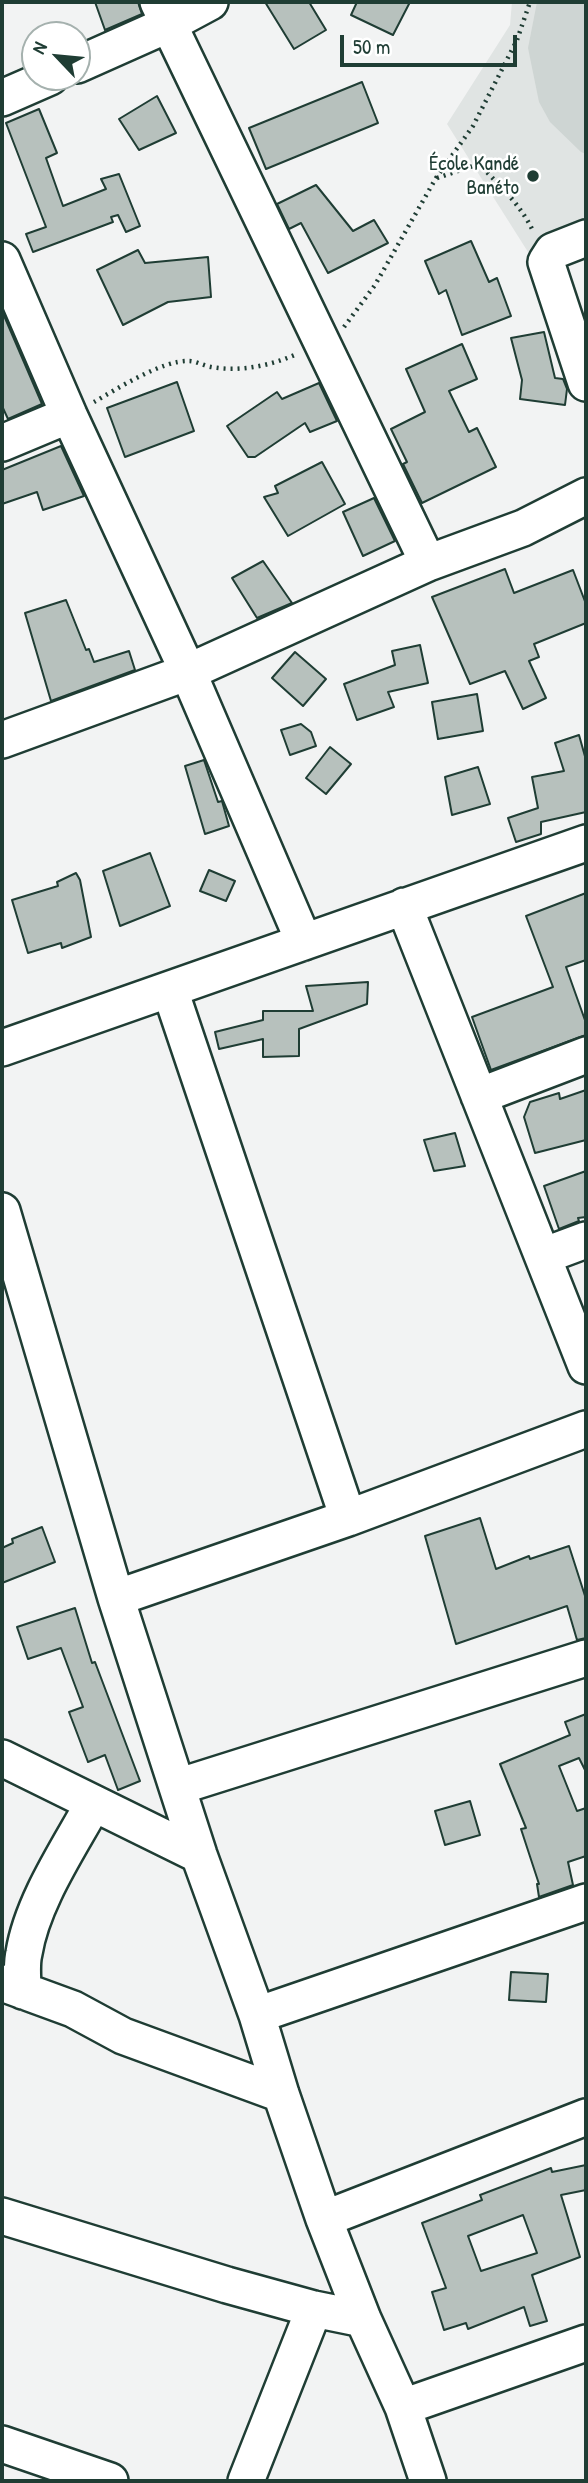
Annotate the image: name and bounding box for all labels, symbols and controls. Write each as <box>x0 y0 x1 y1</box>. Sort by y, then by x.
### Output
north arrow <box>21 21 91 91</box>
scale bar <box>343 21 520 65</box>
text: 50 m <box>353 32 390 61</box>
text: N <box>25 37 53 58</box>
place label: École Kandé Banéto <box>429 151 519 201</box>
marker: École Kandé Banéto <box>525 168 541 184</box>

